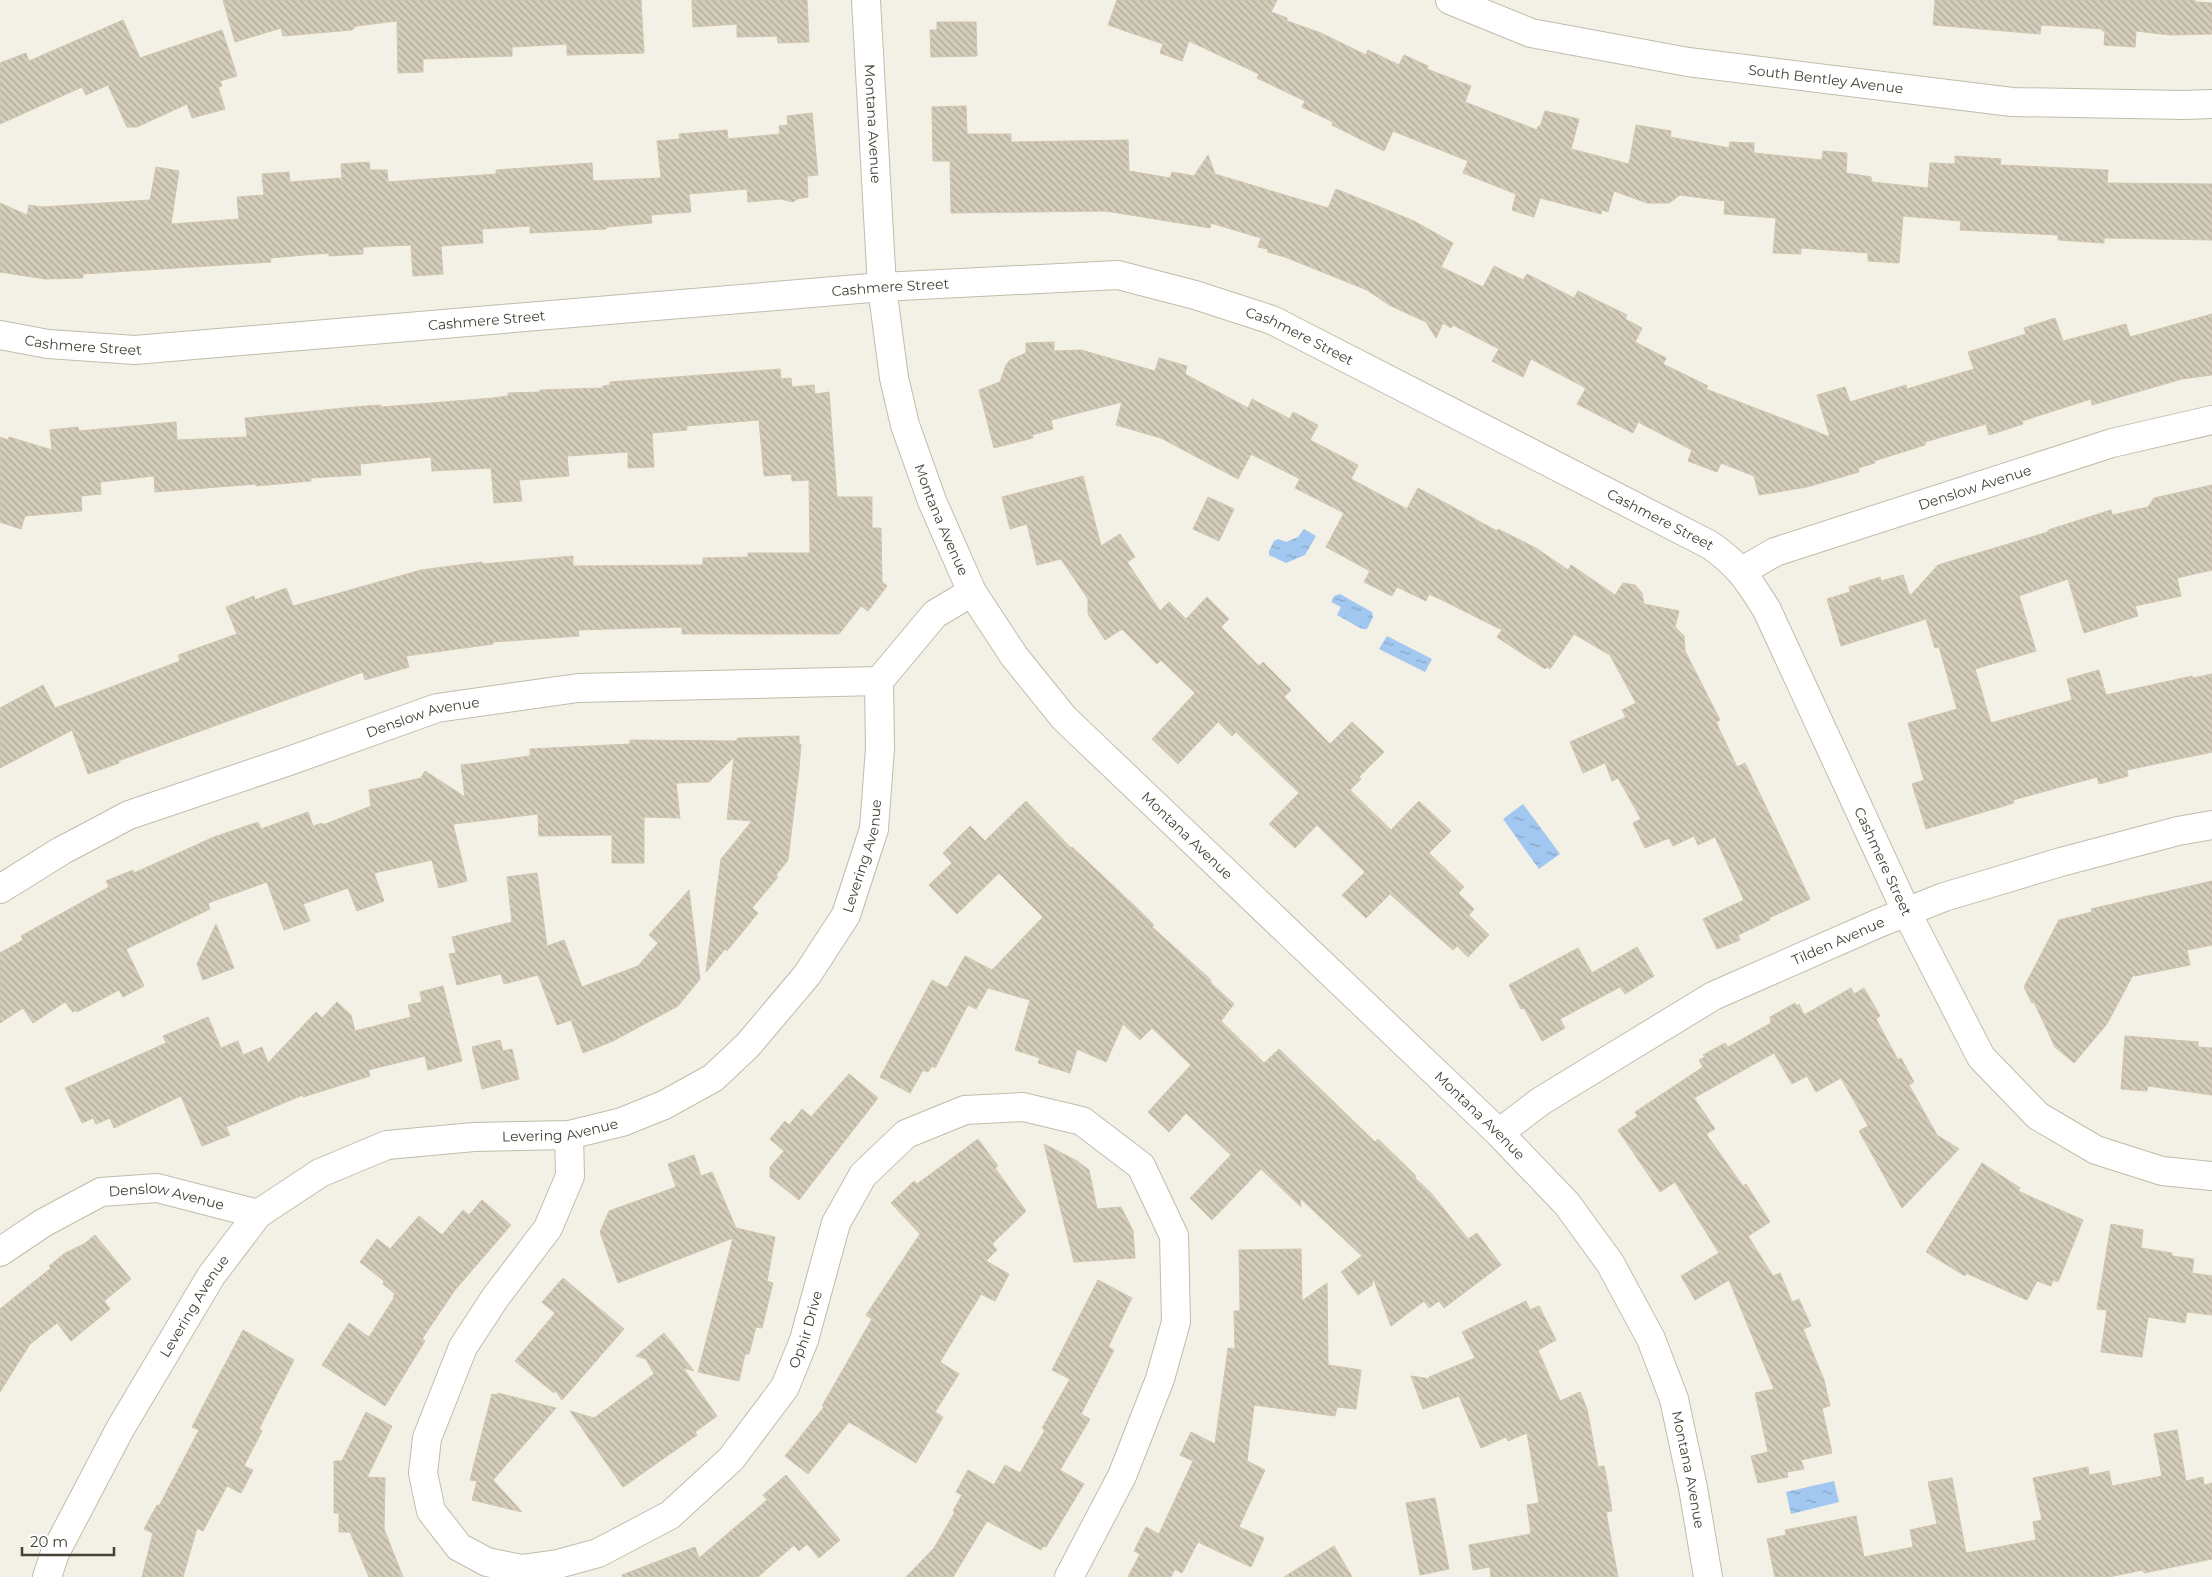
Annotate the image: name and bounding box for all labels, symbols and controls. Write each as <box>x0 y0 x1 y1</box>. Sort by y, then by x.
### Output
street label: South Bentley Avenue <box>1747 61 1904 98</box>
street label: Montana Avenue <box>861 64 885 184</box>
street label: Cashmere Street <box>831 275 950 300</box>
street label: Cashmere Street <box>1243 303 1357 369</box>
street label: Cashmere Street <box>427 306 546 334</box>
street label: Cashmere Street <box>23 331 143 359</box>
street label: Montana Avenue <box>910 461 973 578</box>
street label: Denslow Avenue <box>1916 461 2033 514</box>
street label: Cashmere Street <box>1604 485 1718 554</box>
street label: Denslow Avenue <box>364 693 481 742</box>
street label: Montana Avenue <box>1138 788 1237 883</box>
street label: Levering Avenue <box>838 799 885 915</box>
street label: Cashmere Street <box>1850 804 1916 919</box>
street label: Tilden Avenue <box>1789 913 1887 969</box>
street label: Montana Avenue <box>1431 1067 1529 1164</box>
street label: Levering Avenue <box>502 1114 620 1145</box>
street label: Denslow Avenue <box>108 1179 226 1214</box>
street label: Levering Avenue <box>156 1251 233 1360</box>
street label: Ophir Drive <box>784 1289 826 1371</box>
street label: Montana Avenue <box>1668 1409 1709 1530</box>
scale bar <box>22 1524 115 1556</box>
text: 20 m <box>30 1532 68 1551</box>

